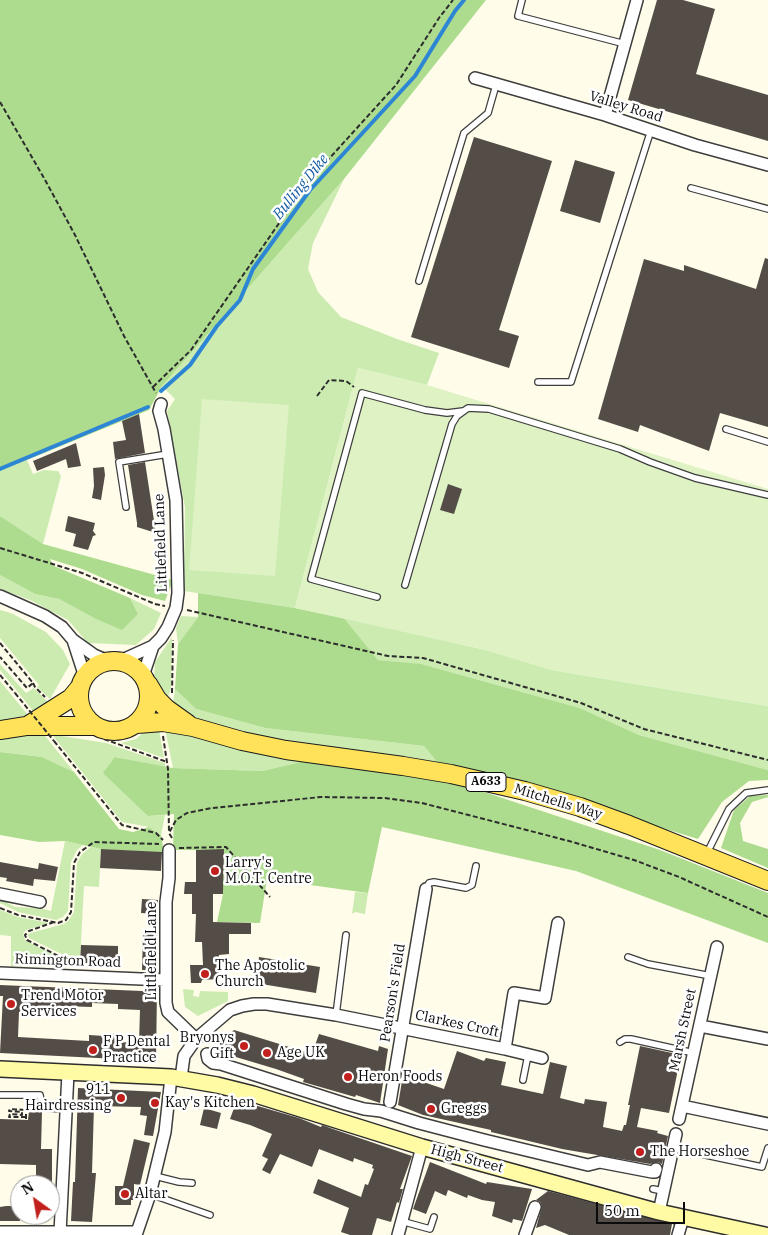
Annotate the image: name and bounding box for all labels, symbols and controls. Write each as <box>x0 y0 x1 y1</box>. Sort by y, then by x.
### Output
street label: Valley Road <box>587 88 665 126</box>
water label: Bulling Dike <box>269 151 333 223</box>
street label: Littlefield Lane <box>151 493 171 593</box>
road number: A633 <box>466 772 506 792</box>
street label: Mitchells Way <box>512 781 604 823</box>
place label: Larry's M.O.T. Centre <box>225 855 312 888</box>
marker: Larry's M.O.T. Centre <box>209 865 221 877</box>
street label: Littlefield Lane <box>144 902 160 1000</box>
street label: Pearson's Field <box>377 943 409 1043</box>
street label: Rimington Road <box>14 951 122 971</box>
place label: The Apostolic Church <box>215 958 305 990</box>
marker: The Apostolic Church <box>199 968 211 980</box>
street label: Marsh Street <box>666 987 700 1073</box>
place label: Trend Motor Services <box>21 988 103 1020</box>
marker: Trend Motor Services <box>5 998 17 1010</box>
street label: Clarkes Croft <box>414 1007 500 1041</box>
place label: Bryonys Gift <box>180 1030 234 1062</box>
place label: F P Dental Practice <box>103 1034 170 1066</box>
marker: Bryonys Gift <box>238 1040 250 1052</box>
marker: F P Dental Practice <box>87 1044 99 1056</box>
place label: Age UK <box>277 1045 325 1061</box>
marker: Age UK <box>261 1047 273 1059</box>
place label: Heron Foods <box>358 1069 442 1085</box>
marker: Heron Foods <box>342 1071 354 1083</box>
place label: 911 Hairdressing <box>25 1082 111 1114</box>
marker: 911 Hairdressing <box>115 1092 127 1104</box>
place label: Kay's Kitchen <box>165 1095 255 1111</box>
marker: Kay's Kitchen <box>149 1097 161 1109</box>
place label: Greggs <box>441 1101 487 1117</box>
marker: Greggs <box>425 1103 437 1115</box>
street label: High Street <box>429 1141 505 1177</box>
place label: The Horseshoe <box>650 1144 749 1160</box>
marker: The Horseshoe <box>634 1146 646 1158</box>
north arrow <box>10 1175 60 1225</box>
text: N <box>18 1178 37 1199</box>
place label: Altar <box>135 1186 167 1202</box>
marker: Altar <box>119 1188 131 1200</box>
scale bar <box>598 1192 687 1224</box>
text: 50 m <box>604 1201 640 1220</box>

